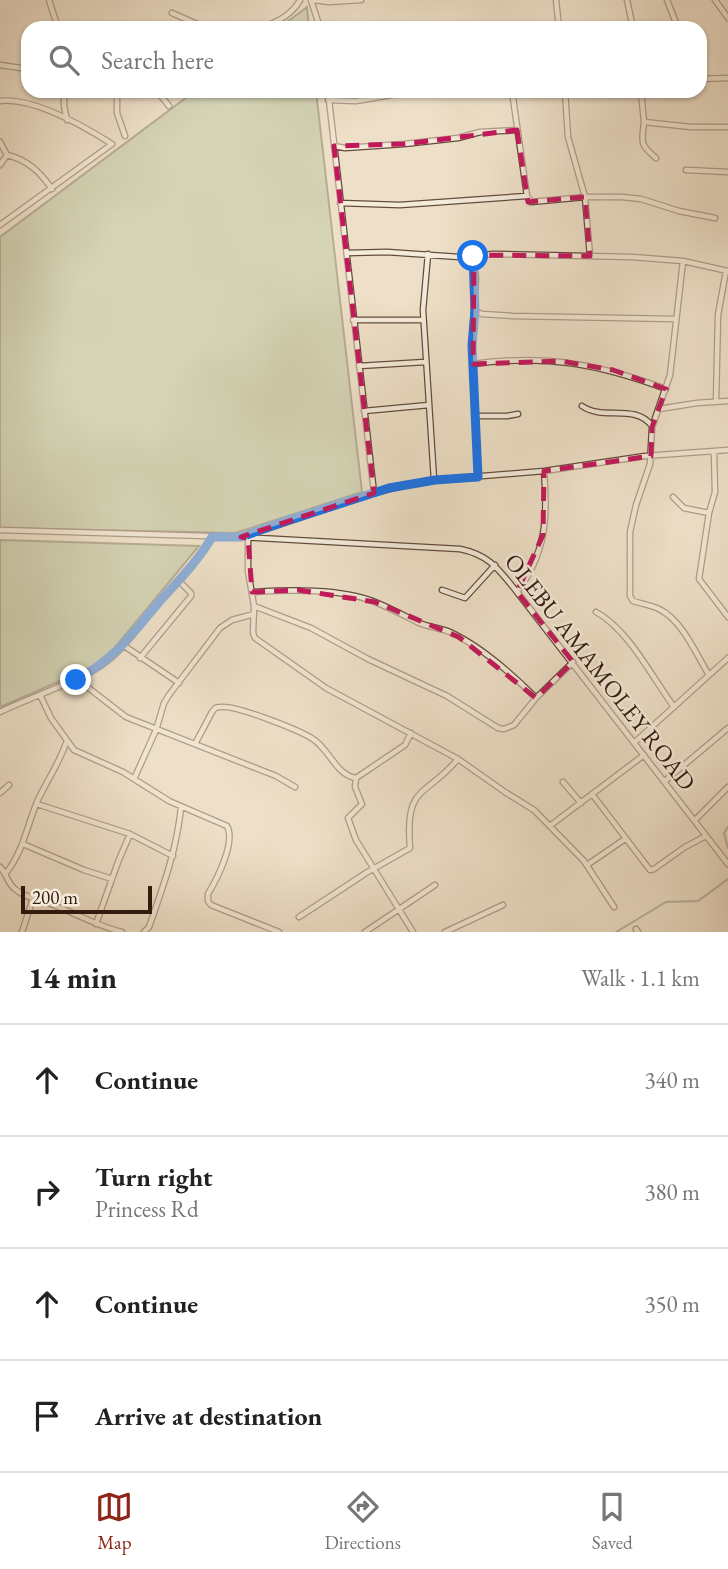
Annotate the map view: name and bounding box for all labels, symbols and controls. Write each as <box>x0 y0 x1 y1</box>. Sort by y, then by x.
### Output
search box <box>21 21 707 98</box>
icon: search <box>45 41 83 79</box>
text: Search here <box>101 43 214 77</box>
route start <box>457 240 488 271</box>
street label: OLEBU AMAMOLEY ROAD <box>498 547 703 797</box>
route end <box>60 664 91 695</box>
scale bar <box>21 883 152 915</box>
text: 200 m <box>32 885 78 910</box>
text: 14 min <box>28 958 117 997</box>
text: Walk · 1.1 km <box>581 963 700 993</box>
icon: ahead <box>28 1061 66 1099</box>
text: Continue <box>95 1063 198 1097</box>
text: 340 m <box>644 1065 700 1095</box>
text: Turn right <box>95 1160 213 1194</box>
icon: right <box>28 1173 66 1211</box>
text: 380 m <box>644 1177 700 1207</box>
text: Princess Rd <box>95 1194 199 1224</box>
icon: ahead <box>28 1285 66 1323</box>
text: Continue <box>95 1287 198 1321</box>
text: 350 m <box>644 1289 700 1319</box>
icon: arrive <box>28 1397 66 1435</box>
text: Arrive at destination <box>95 1399 322 1433</box>
tab: Map <box>95 1488 133 1555</box>
tab: Directions <box>324 1488 401 1555</box>
tab: Saved <box>592 1488 633 1555</box>

